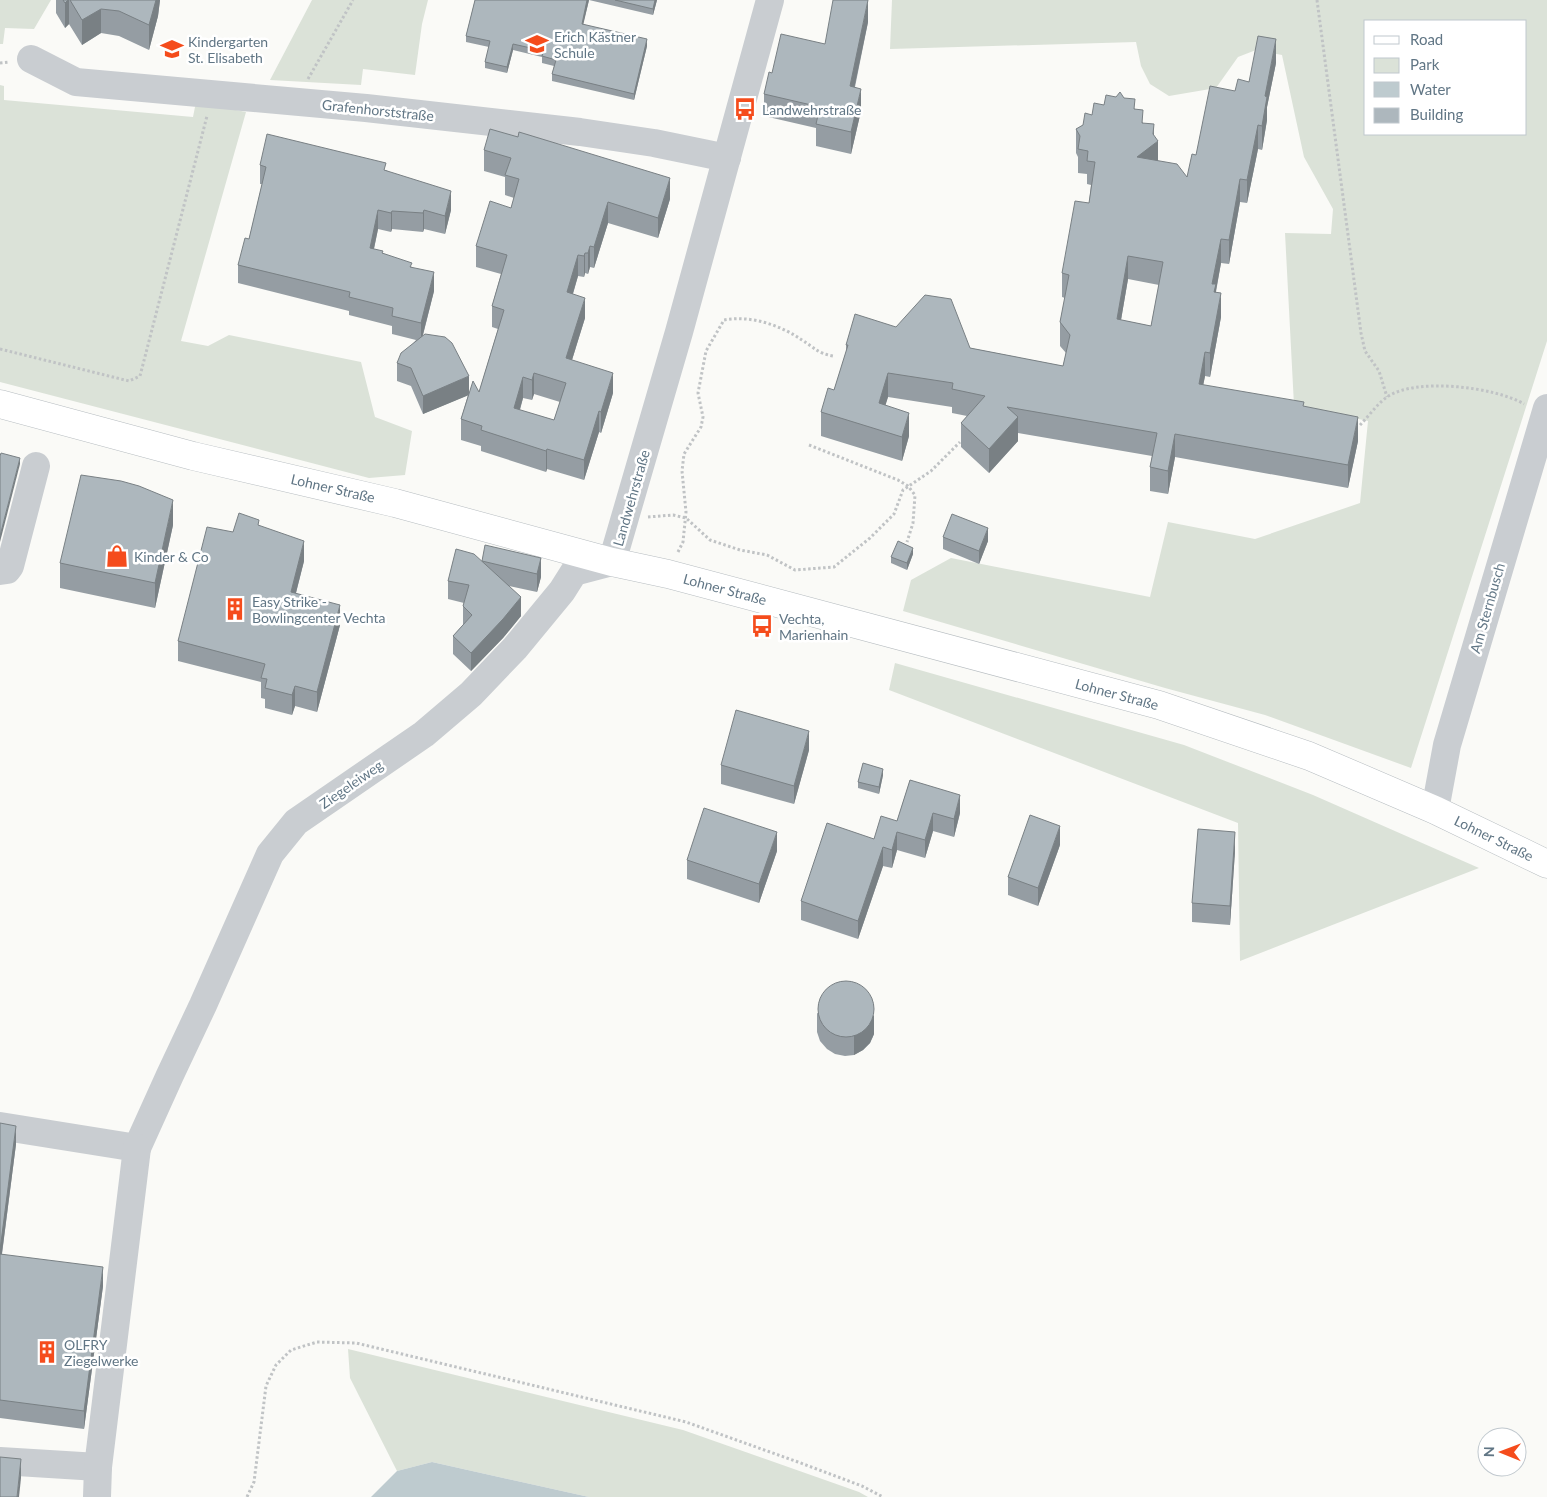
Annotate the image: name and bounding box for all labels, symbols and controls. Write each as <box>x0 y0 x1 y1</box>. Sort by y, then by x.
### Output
legend <box>1364 20 1527 135</box>
place label: Erich Kästner Schule <box>554 28 636 61</box>
text: Road <box>1410 30 1443 48</box>
school or university icon: Erich Kästner Schule <box>524 31 550 57</box>
place label: Kindergarten St. Elisabeth <box>188 33 268 66</box>
school or university icon: Kindergarten St. Elisabeth <box>159 36 185 62</box>
text: Park <box>1410 55 1440 73</box>
text: Water <box>1410 80 1451 98</box>
street label: Grafenhorststraße <box>321 96 435 124</box>
bus stop icon: Landwehrstraße <box>732 96 758 122</box>
place label: Landwehrstraße <box>762 101 862 118</box>
text: Building <box>1410 105 1463 123</box>
street label: Landwehrstraße <box>609 448 653 548</box>
street label: Lohner Straße <box>289 470 377 506</box>
shop icon: Kinder & Co <box>104 543 130 569</box>
place label: Kinder & Co <box>134 548 209 565</box>
street label: Am Sternbusch <box>1466 561 1508 655</box>
street label: Lohner Straße <box>681 570 769 608</box>
place label: Easy Strike - Bowlingcenter Vechta <box>252 593 386 626</box>
building icon: Easy Strike - Bowlingcenter Vechta <box>222 596 248 622</box>
place label: Vechta, Marienhain <box>779 610 848 643</box>
bus stop icon: Vechta, Marienhain <box>749 613 775 639</box>
street label: Lohner Straße <box>1073 675 1161 713</box>
street label: Ziegeleiweg <box>316 756 386 812</box>
street label: Lohner Straße <box>1452 812 1536 864</box>
place label: OLFRY Ziegelwerke <box>64 1336 139 1369</box>
building icon: OLFRY Ziegelwerke <box>34 1339 60 1365</box>
north arrow <box>1477 1427 1527 1477</box>
text: N <box>1480 1446 1497 1457</box>

